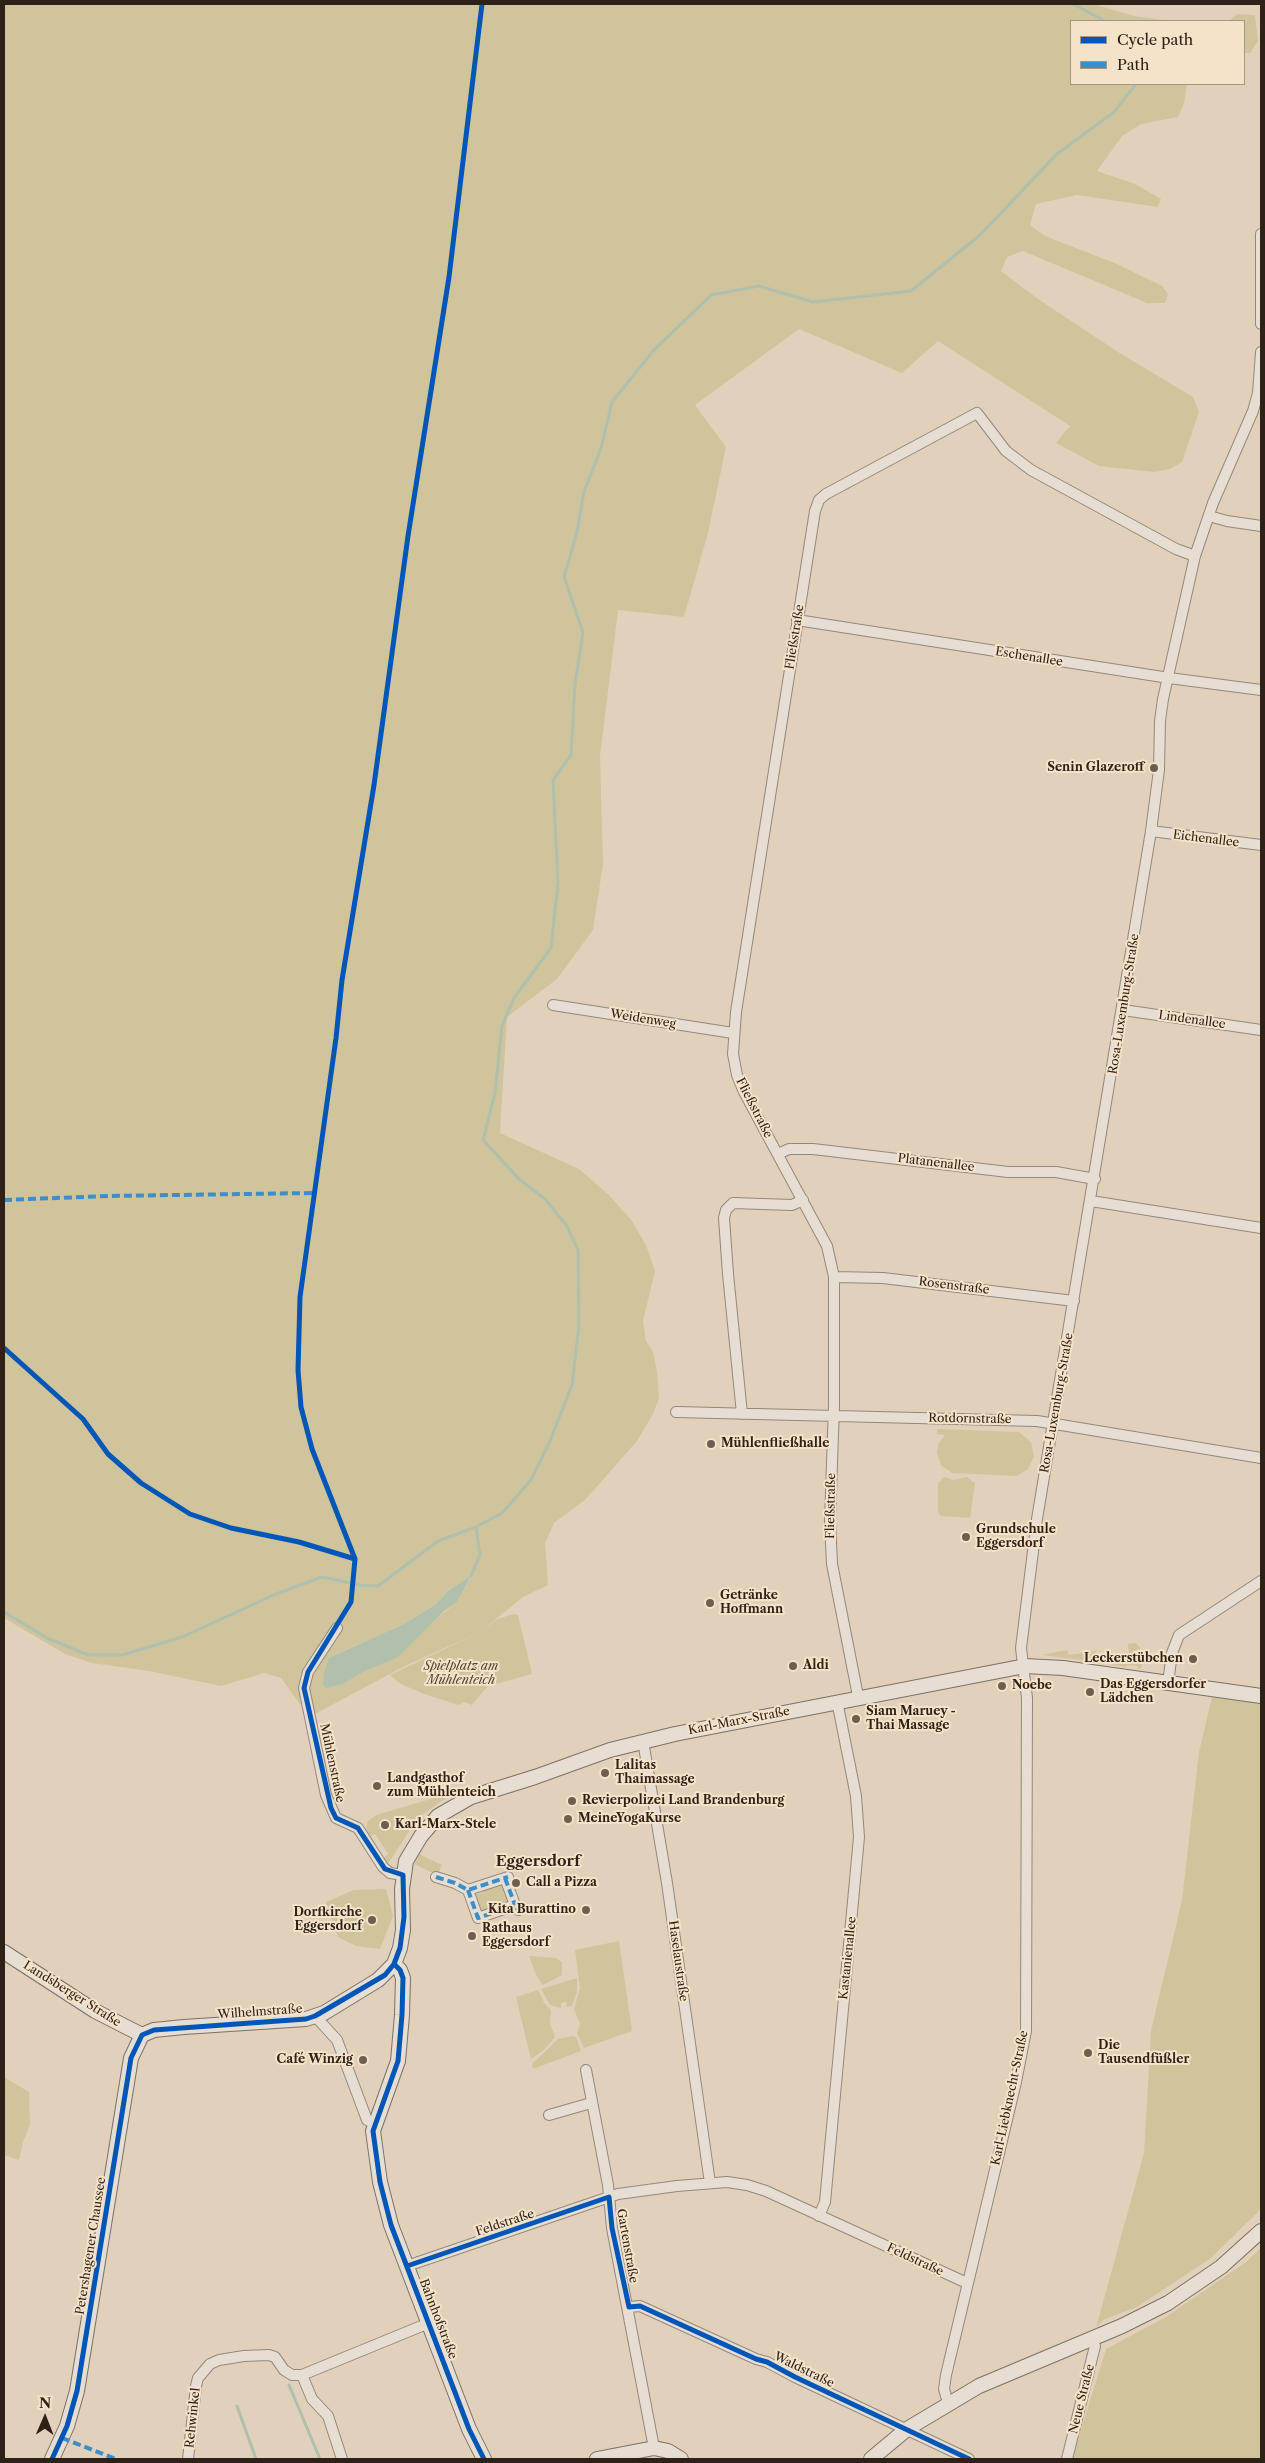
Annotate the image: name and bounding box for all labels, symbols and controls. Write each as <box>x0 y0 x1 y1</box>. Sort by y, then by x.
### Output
legend <box>1070 20 1245 85</box>
text: Cycle path <box>1117 30 1193 49</box>
text: Path <box>1117 55 1149 74</box>
street label: Fließstraße <box>783 603 807 671</box>
street label: Eschenallee <box>994 645 1064 669</box>
place label: Senin Glazeroff <box>1047 761 1144 775</box>
marker: Senin Glazeroff <box>1148 762 1160 774</box>
street label: Eichenallee <box>1172 828 1240 850</box>
street label: Rosa-Luxemburg-Straße <box>1106 933 1142 1075</box>
street label: Weidenweg <box>609 1007 677 1031</box>
street label: Lindenallee <box>1158 1008 1226 1032</box>
street label: Fließstraße <box>733 1075 775 1141</box>
street label: Platanenallee <box>897 1151 975 1175</box>
street label: Rosenstraße <box>918 1275 990 1297</box>
street label: Rosa-Luxemburg-Straße <box>1038 1332 1076 1474</box>
street label: Rotdornstraße <box>928 1411 1012 1427</box>
place label: Mühlenfließhalle <box>721 1437 829 1451</box>
marker: Mühlenfließhalle <box>705 1438 717 1450</box>
street label: Fließstraße <box>823 1473 839 1539</box>
place label: Grundschule Eggersdorf <box>976 1523 1056 1551</box>
marker: Grundschule Eggersdorf <box>960 1531 972 1543</box>
place label: Getränke Hoffmann <box>720 1589 783 1617</box>
marker: Getränke Hoffmann <box>704 1597 716 1609</box>
place label: Leckerstübchen <box>1084 1652 1183 1666</box>
marker: Leckerstübchen <box>1187 1653 1199 1665</box>
place label: Aldi <box>803 1659 829 1673</box>
park label: Spielplatz am Mühlenteich <box>424 1660 498 1688</box>
marker: Aldi <box>787 1660 799 1672</box>
place label: Das Eggersdorfer Lädchen <box>1100 1678 1206 1706</box>
place label: Noebe <box>1012 1679 1052 1693</box>
marker: Noebe <box>996 1680 1008 1692</box>
marker: Das Eggersdorfer Lädchen <box>1084 1686 1096 1698</box>
street label: Karl-Marx-Straße <box>687 1704 791 1738</box>
place label: Siam Maruey - Thai Massage <box>866 1705 956 1733</box>
marker: Siam Maruey - Thai Massage <box>850 1713 862 1725</box>
street label: Mühlenstraße <box>317 1722 347 1804</box>
place label: Lalitas Thaimassage <box>615 1759 695 1787</box>
marker: Lalitas Thaimassage <box>599 1767 611 1779</box>
place label: Landgasthof zum Mühlenteich <box>387 1772 496 1800</box>
marker: Landgasthof zum Mühlenteich <box>371 1780 383 1792</box>
place label: Revierpolizei Land Brandenburg <box>582 1794 784 1808</box>
marker: Revierpolizei Land Brandenburg <box>566 1795 578 1807</box>
place label: MeineYogaKurse <box>578 1812 681 1826</box>
marker: MeineYogaKurse <box>562 1813 574 1825</box>
place label: Karl-Marx-Stele <box>395 1818 496 1832</box>
marker: Karl-Marx-Stele <box>379 1819 391 1831</box>
district label: Eggersdorf <box>496 1853 580 1871</box>
place label: Call a Pizza <box>526 1876 597 1890</box>
marker: Call a Pizza <box>510 1877 522 1889</box>
place label: Kita Burattino <box>488 1903 576 1917</box>
marker: Kita Burattino <box>580 1904 592 1916</box>
place label: Dorfkirche Eggersdorf <box>293 1906 362 1934</box>
marker: Dorfkirche Eggersdorf <box>366 1914 378 1926</box>
street label: Kastanienallee <box>836 1916 860 2000</box>
street label: Haselaustraße <box>665 1920 691 2002</box>
place label: Rathaus Eggersdorf <box>482 1922 549 1950</box>
marker: Rathaus Eggersdorf <box>466 1930 478 1942</box>
street label: Landsberger Straße <box>21 1958 123 2030</box>
street label: Wilhelmstraße <box>217 2002 303 2022</box>
street label: Karl-Liebknecht-Straße <box>989 2029 1031 2167</box>
place label: Die Tausendfüßler <box>1098 2039 1189 2067</box>
marker: Die Tausendfüßler <box>1082 2047 1094 2059</box>
place label: Café Winzig <box>277 2053 353 2067</box>
marker: Café Winzig <box>357 2054 369 2066</box>
street label: Petershagener Chaussee <box>73 2176 109 2316</box>
street label: Feldstraße <box>474 2207 536 2239</box>
street label: Gartenstraße <box>613 2208 641 2284</box>
street label: Feldstraße <box>884 2241 946 2279</box>
street label: Bahnhofstraße <box>416 2277 460 2361</box>
street label: Waldstraße <box>772 2349 836 2391</box>
street label: Neue Straße <box>1066 2363 1098 2435</box>
street label: Rehwinkel <box>183 2387 203 2449</box>
north arrow <box>20 2393 70 2443</box>
text: N <box>39 2394 51 2412</box>

